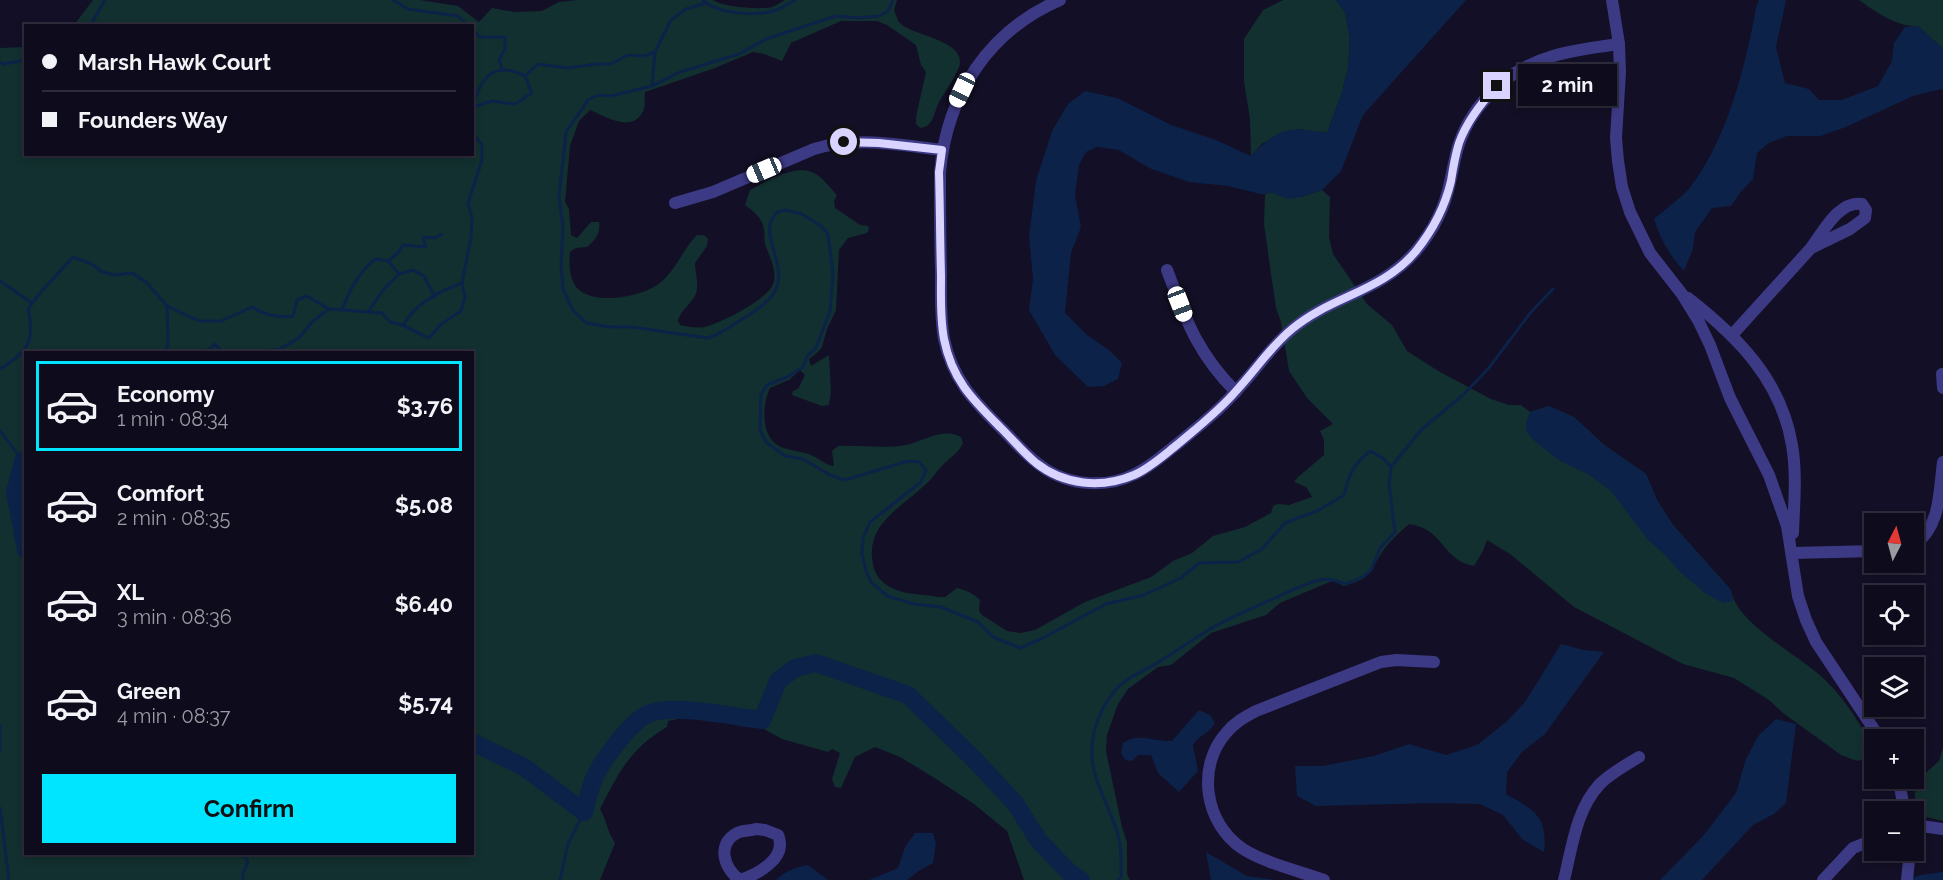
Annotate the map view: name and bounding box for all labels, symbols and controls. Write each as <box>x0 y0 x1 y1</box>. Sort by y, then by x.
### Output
text: Marsh Hawk Court <box>78 49 271 75</box>
callout: 2 min <box>1518 65 1617 107</box>
car <box>946 70 978 110</box>
route end <box>1483 72 1510 99</box>
text: 2 min <box>1542 73 1593 97</box>
text: Founders Way <box>78 107 228 133</box>
route start <box>830 128 857 155</box>
car <box>744 155 784 185</box>
car <box>1165 284 1195 324</box>
icon: car <box>45 379 99 433</box>
text: Economy <box>117 381 215 407</box>
text: $3.76 <box>397 393 453 419</box>
text: 1 min · 08:34 <box>117 407 229 431</box>
icon: car <box>45 478 99 532</box>
text: Comfort <box>117 480 204 506</box>
text: $5.08 <box>395 492 453 518</box>
text: 2 min · 08:35 <box>117 506 230 530</box>
north arrow <box>1864 513 1924 573</box>
map controls <box>1864 513 1924 861</box>
icon: car <box>45 577 99 631</box>
text: XL <box>117 579 144 605</box>
button: locate <box>1864 585 1924 645</box>
text: $6.40 <box>395 591 453 617</box>
text: 3 min · 08:36 <box>117 605 232 629</box>
button: layers <box>1864 657 1924 717</box>
icon: car <box>45 676 99 730</box>
text: Green <box>117 678 181 704</box>
text: $5.74 <box>398 690 453 716</box>
text: 4 min · 08:37 <box>117 704 231 728</box>
button: + <box>1864 729 1924 789</box>
button: Confirm <box>42 774 456 843</box>
button: − <box>1864 801 1924 861</box>

